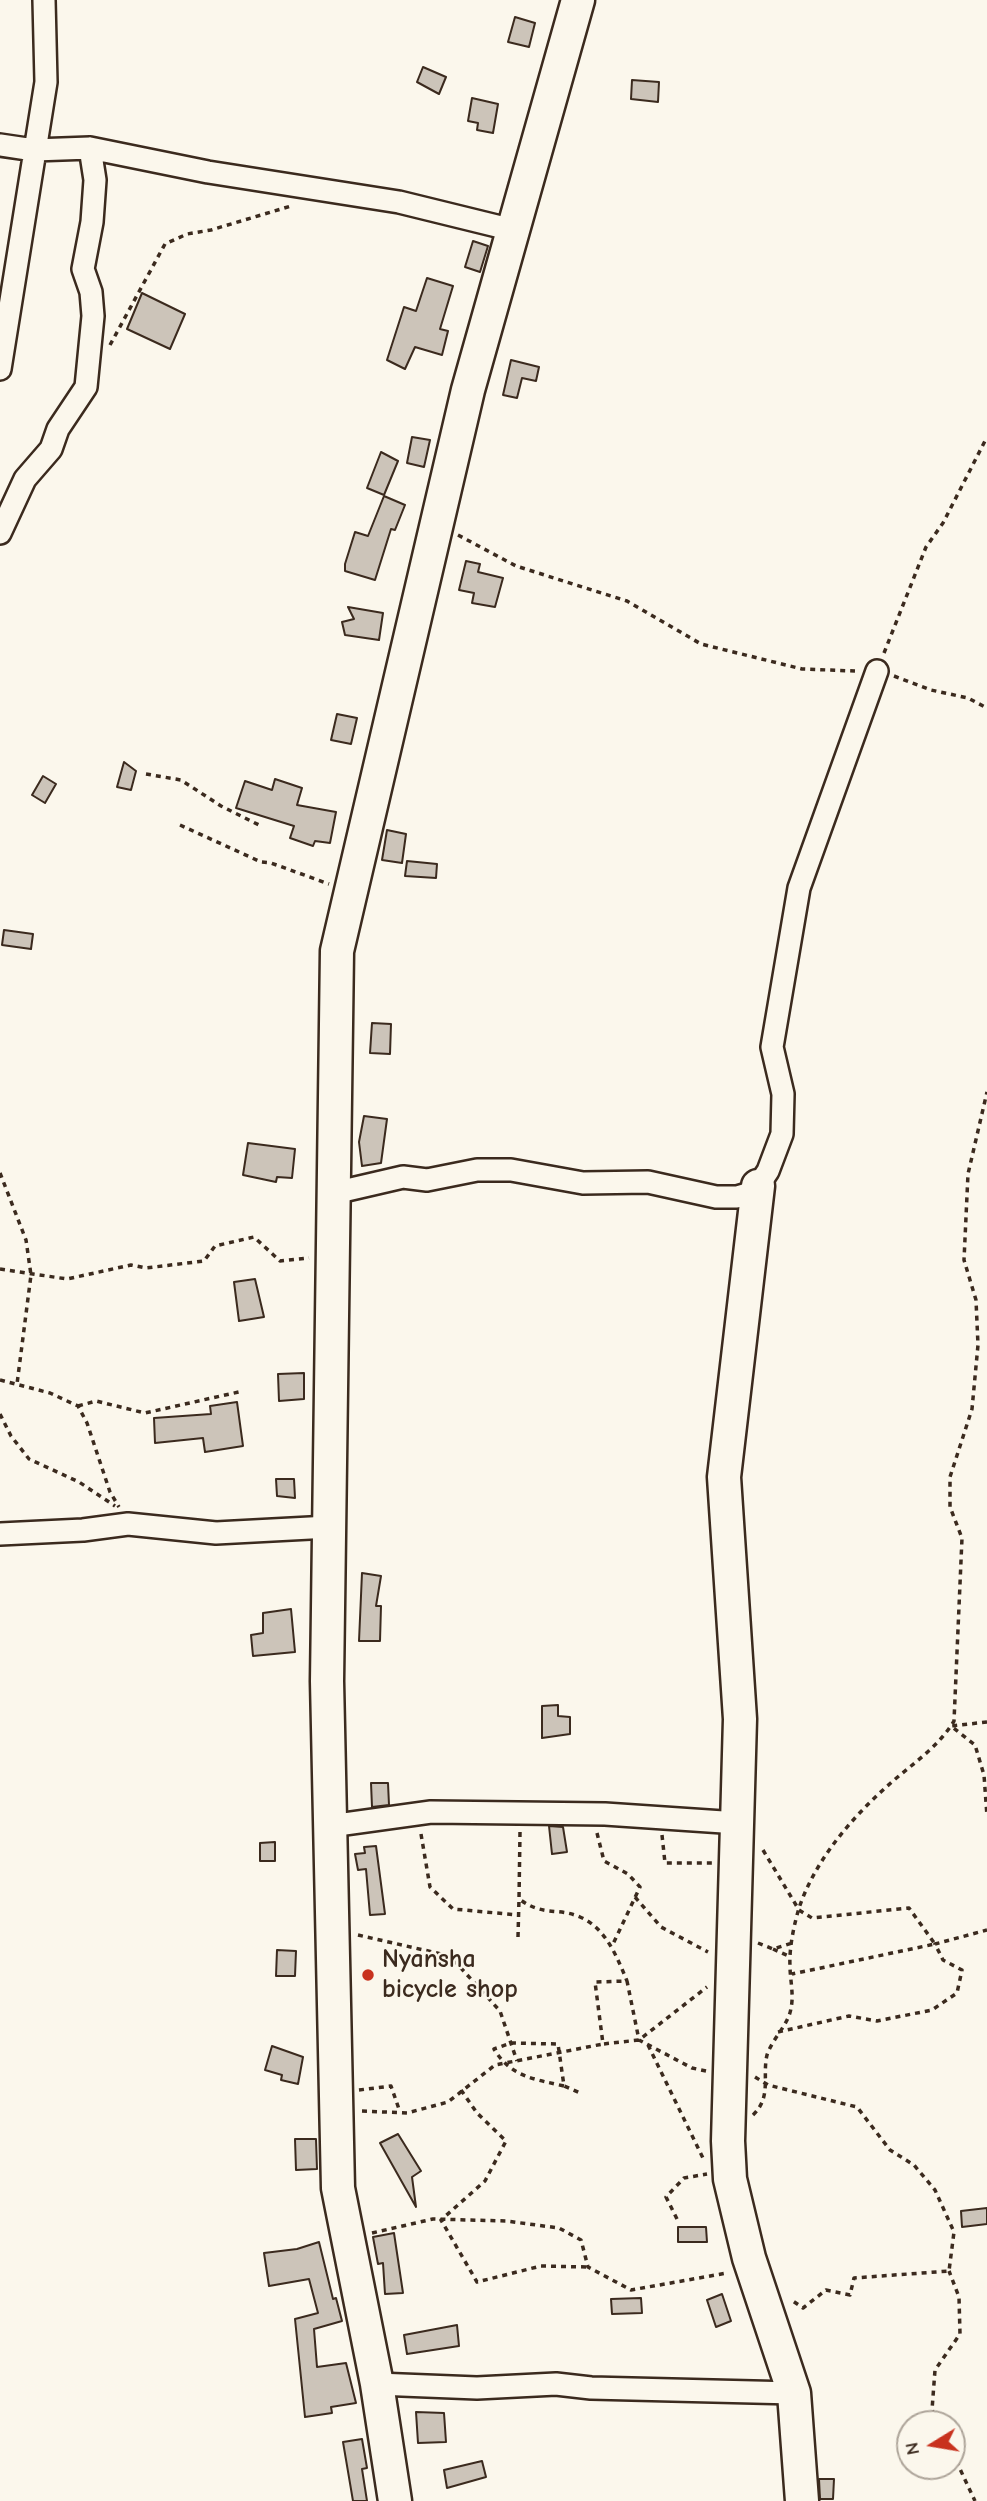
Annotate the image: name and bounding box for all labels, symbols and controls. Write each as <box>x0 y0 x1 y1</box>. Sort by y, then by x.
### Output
place label: Nyansha bicycle shop <box>382 1944 518 2006</box>
marker: Nyansha bicycle shop <box>360 1967 376 1983</box>
north arrow <box>896 2410 966 2480</box>
text: N <box>900 2440 924 2457</box>

